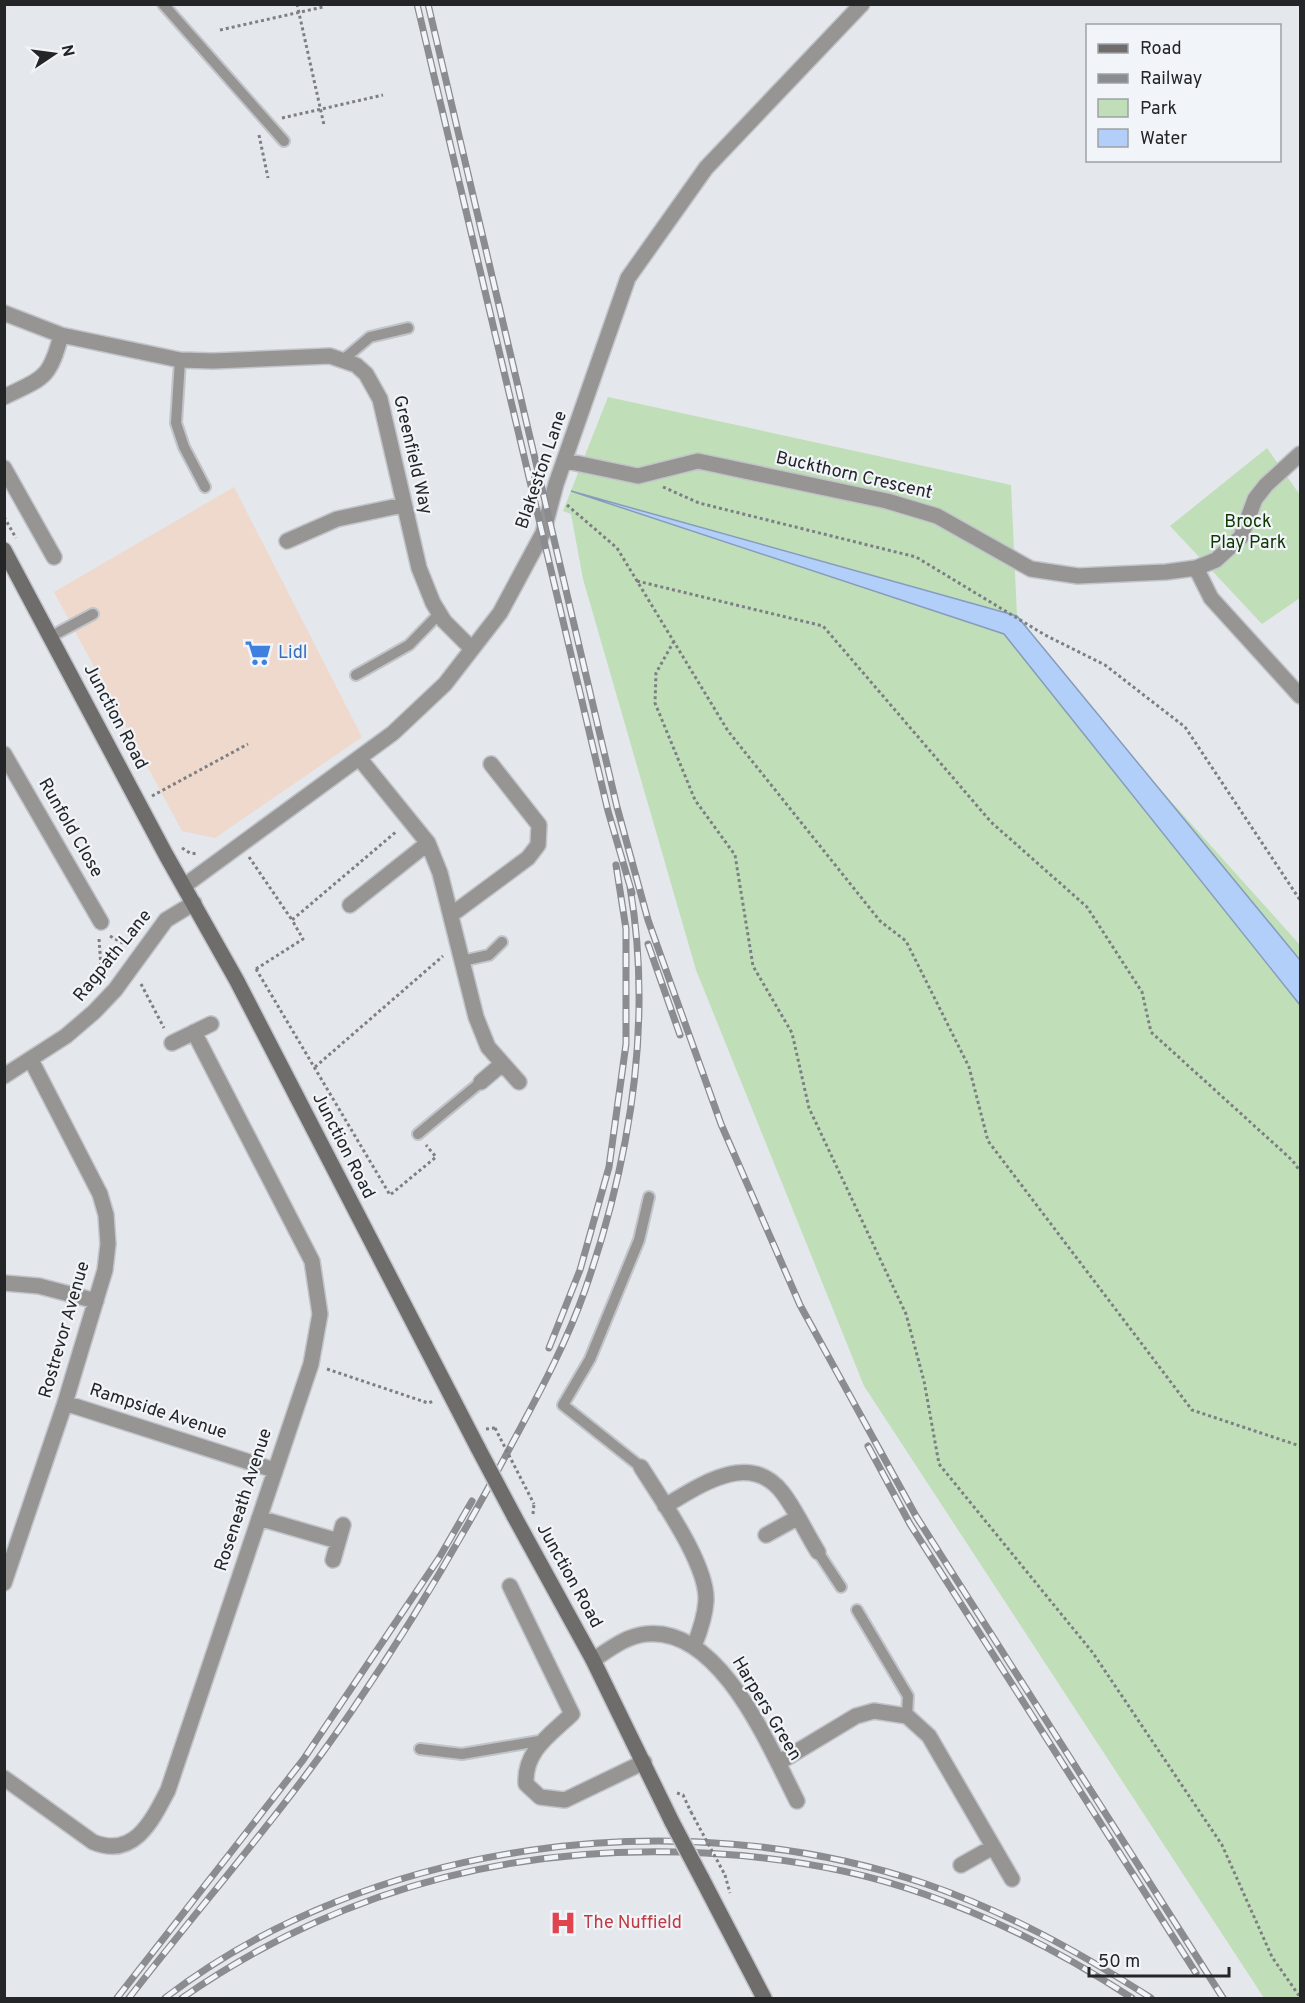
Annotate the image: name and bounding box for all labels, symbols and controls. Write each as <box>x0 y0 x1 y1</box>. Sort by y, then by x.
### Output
north arrow <box>24 24 84 84</box>
legend <box>1086 24 1281 162</box>
text: Road <box>1140 38 1182 61</box>
text: N <box>56 43 78 59</box>
text: Railway <box>1140 68 1202 91</box>
text: Park <box>1140 98 1177 121</box>
text: Water <box>1140 128 1187 151</box>
street label: Greenfield Way <box>387 393 437 517</box>
street label: Blakeston Lane <box>511 408 573 532</box>
street label: Buckthorn Crescent <box>773 447 935 505</box>
park label: Brock Play Park <box>1210 511 1286 555</box>
supermarket icon: Lidl <box>243 638 273 668</box>
place label: Lidl <box>278 642 307 665</box>
street label: Junction Road <box>78 660 152 774</box>
street label: Runfold Close <box>32 774 108 882</box>
street label: Ragpath Lane <box>69 905 157 1007</box>
street label: Junction Road <box>306 1089 380 1203</box>
street label: Rostrevor Avenue <box>34 1259 96 1401</box>
street label: Rampside Avenue <box>86 1379 230 1445</box>
street label: Roseneath Avenue <box>210 1426 278 1574</box>
street label: Junction Road <box>531 1520 607 1632</box>
street label: Harpers Green <box>726 1653 806 1765</box>
hospital icon: The Nuffield <box>548 1908 578 1938</box>
place label: The Nuffield <box>583 1912 682 1935</box>
scale bar <box>1089 1940 1228 1978</box>
text: 50 m <box>1098 1951 1140 1974</box>

